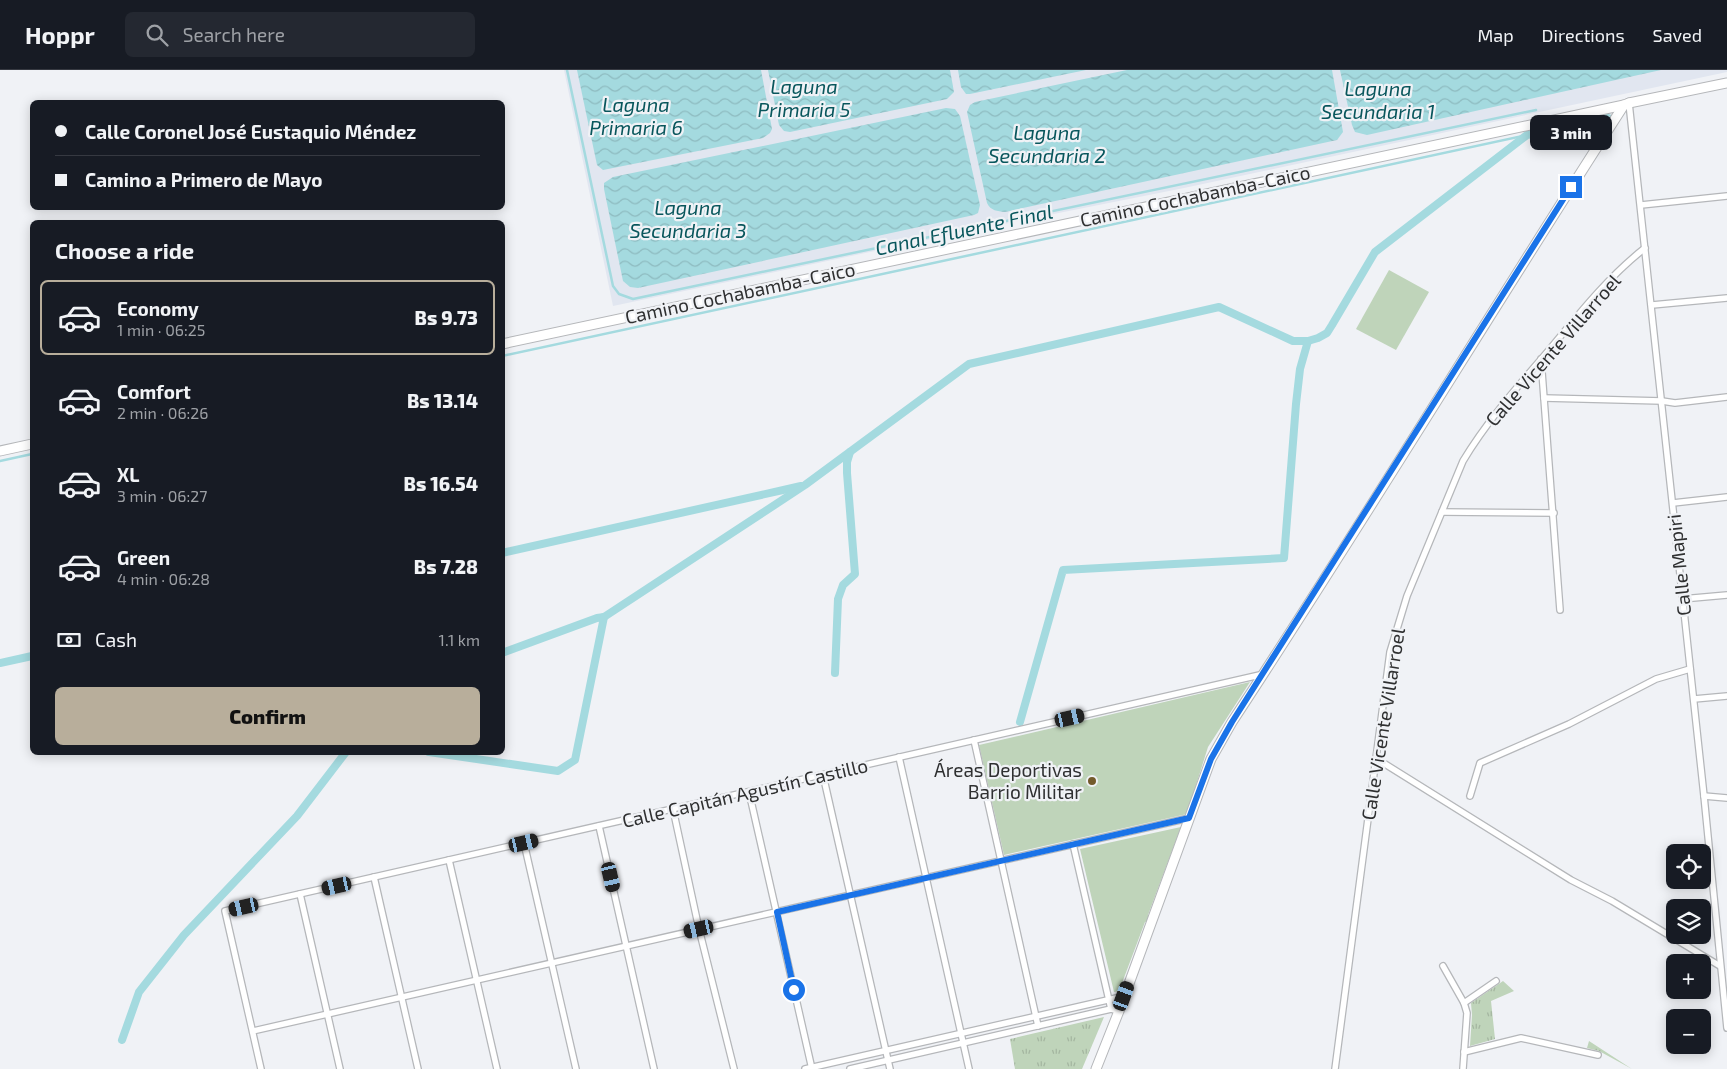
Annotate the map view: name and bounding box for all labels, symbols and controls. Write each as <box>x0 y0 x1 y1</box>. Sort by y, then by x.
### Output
search box <box>125 12 475 57</box>
text: Hoppr <box>25 20 95 49</box>
icon: search <box>143 21 171 49</box>
text: Search here <box>183 23 285 46</box>
text: Map <box>1477 24 1514 46</box>
text: Directions <box>1542 24 1625 46</box>
text: Saved <box>1653 24 1702 46</box>
water label: Laguna Primaria 5 <box>758 74 851 121</box>
water label: Laguna Secundaria 1 <box>1321 76 1435 123</box>
water label: Laguna Primaria 6 <box>589 92 683 139</box>
callout: 3 min <box>1530 114 1612 150</box>
text: Calle Coronel José Eustaquio Méndez <box>85 120 416 143</box>
water label: Laguna Secundaria 2 <box>988 120 1106 167</box>
text: 3 min <box>1550 123 1592 142</box>
street label: Camino Cochabamba-Caico <box>1078 160 1312 231</box>
text: Camino a Primero de Mayo <box>85 168 323 191</box>
route end <box>1560 176 1582 198</box>
water label: Laguna Secundaria 3 <box>629 195 747 242</box>
water label: Canal Efluente Final <box>873 198 1055 260</box>
text: Choose a ride <box>55 237 194 263</box>
street label: Camino Cochabamba-Caico <box>623 257 857 328</box>
street label: Calle Vicente Villarroel <box>1480 269 1625 430</box>
icon: car <box>57 295 102 340</box>
text: Economy <box>117 297 199 320</box>
text: Bs 9.73 <box>415 306 478 329</box>
text: 1 min · 06:25 <box>117 320 205 339</box>
icon: car <box>57 378 102 423</box>
text: Comfort <box>117 380 191 403</box>
text: Bs 13.14 <box>407 389 478 412</box>
text: 2 min · 06:26 <box>117 403 208 422</box>
icon: car <box>57 461 102 506</box>
text: XL <box>117 463 139 486</box>
text: Bs 16.54 <box>404 472 478 495</box>
text: 3 min · 06:27 <box>117 486 207 505</box>
street label: Calle Mapiri <box>1662 513 1695 617</box>
icon: car <box>57 544 102 589</box>
text: Green <box>117 546 170 569</box>
text: Bs 7.28 <box>414 555 478 578</box>
text: 4 min · 06:28 <box>117 569 210 588</box>
icon: cash <box>55 626 83 654</box>
street label: Calle Vicente Villarroel <box>1356 626 1409 822</box>
text: Cash <box>95 628 137 651</box>
text: 1.1 km <box>439 630 480 649</box>
button: Confirm <box>55 687 480 745</box>
car <box>1053 707 1086 729</box>
street label: Calle Capitán Agustín Castillo <box>620 753 870 832</box>
place label: Áreas Deportivas Barrio Militar <box>934 758 1082 803</box>
marker: Áreas Deportivas Barrio Militar <box>1086 775 1098 787</box>
car <box>507 832 540 854</box>
map controls <box>1666 844 1711 1054</box>
button: locate <box>1666 844 1711 889</box>
car <box>600 861 621 893</box>
car <box>320 875 353 897</box>
car <box>227 896 260 918</box>
button: layers <box>1666 899 1711 944</box>
car <box>682 918 715 940</box>
button: + <box>1666 954 1711 999</box>
route start <box>783 979 805 1001</box>
car <box>1111 979 1136 1013</box>
button: − <box>1666 1009 1711 1054</box>

